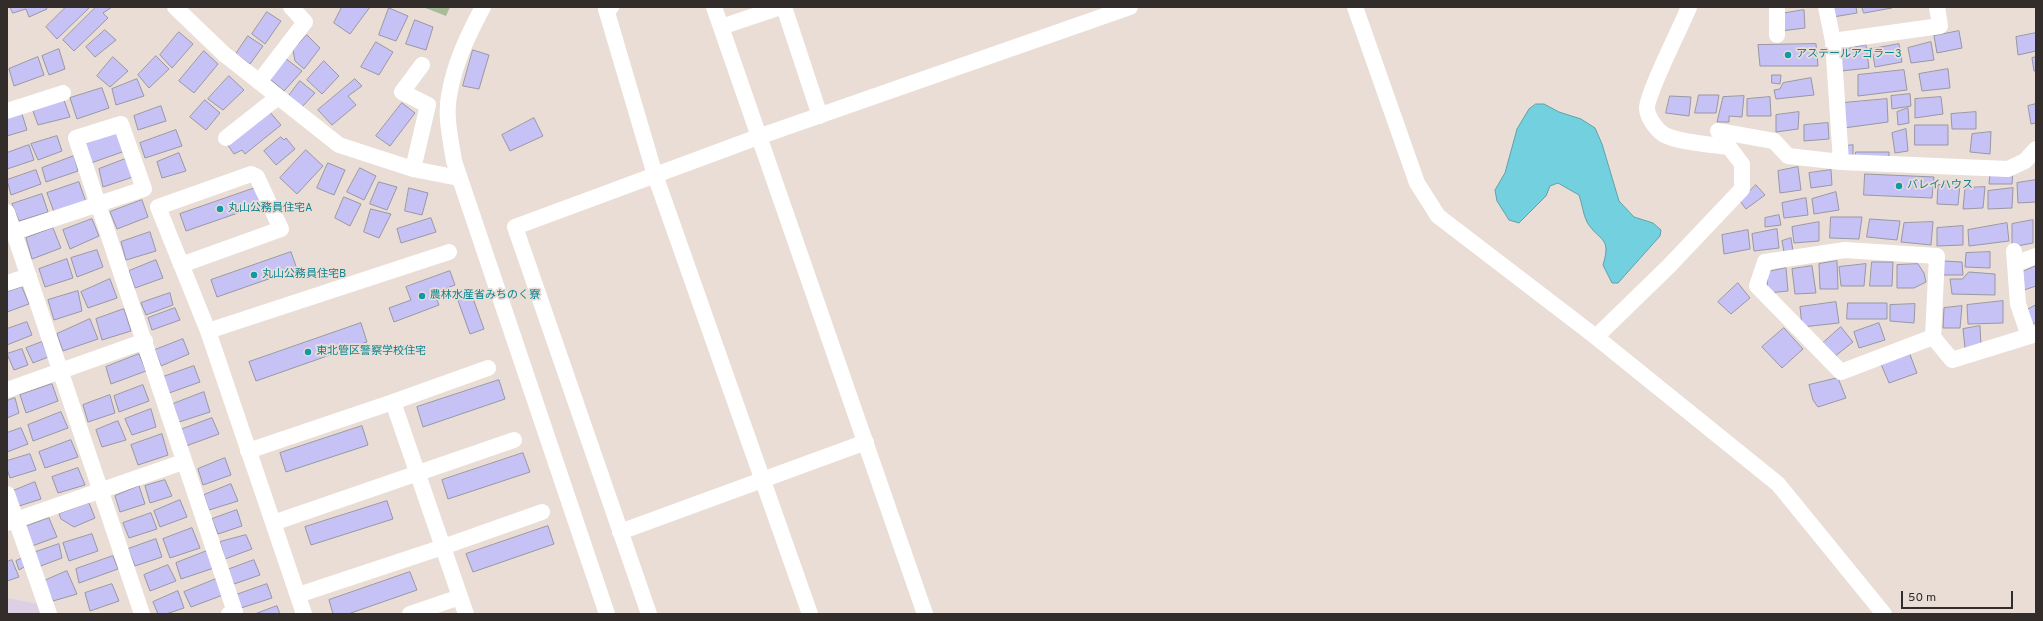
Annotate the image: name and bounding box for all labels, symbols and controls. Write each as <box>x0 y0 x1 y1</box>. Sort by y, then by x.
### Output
place label: アステールアゴラー3 <box>1796 48 1902 62</box>
marker: アステールアゴラー3 <box>1783 50 1793 60</box>
place label: バレイハウス <box>1907 179 1973 193</box>
marker: バレイハウス <box>1894 181 1904 191</box>
place label: 丸山公務員住宅A <box>228 202 312 216</box>
marker: 丸山公務員住宅A <box>215 204 225 214</box>
place label: 丸山公務員住宅B <box>262 268 346 282</box>
marker: 丸山公務員住宅B <box>249 270 259 280</box>
place label: 農林水産省みちのく寮 <box>430 289 540 303</box>
marker: 農林水産省みちのく寮 <box>417 291 427 301</box>
place label: 東北管区警察学校住宅 <box>316 345 426 359</box>
marker: 東北管区警察学校住宅 <box>303 347 313 357</box>
scale bar <box>1903 583 2015 609</box>
text: 50 m <box>1908 590 1936 606</box>

